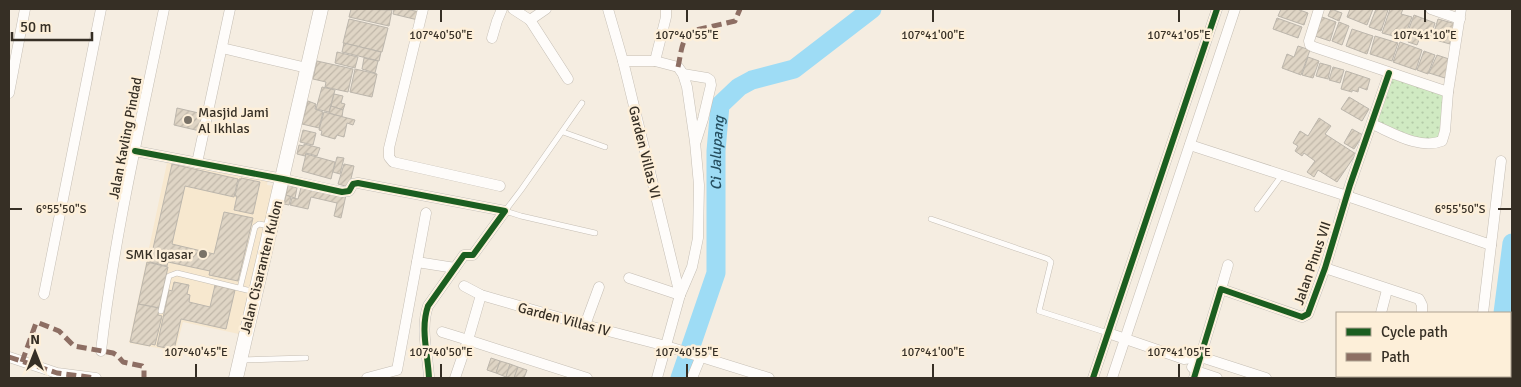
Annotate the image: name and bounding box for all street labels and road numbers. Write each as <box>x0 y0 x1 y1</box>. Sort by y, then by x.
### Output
street label: Jalan Kavling Pindad <box>105 76 146 200</box>
street label: Garden Villas VI <box>625 104 664 200</box>
street label: Jalan Cisaranten Kulon <box>237 198 286 336</box>
street label: Jalan Pinus VII <box>1290 219 1335 307</box>
street label: Garden Villas IV <box>516 299 612 340</box>

